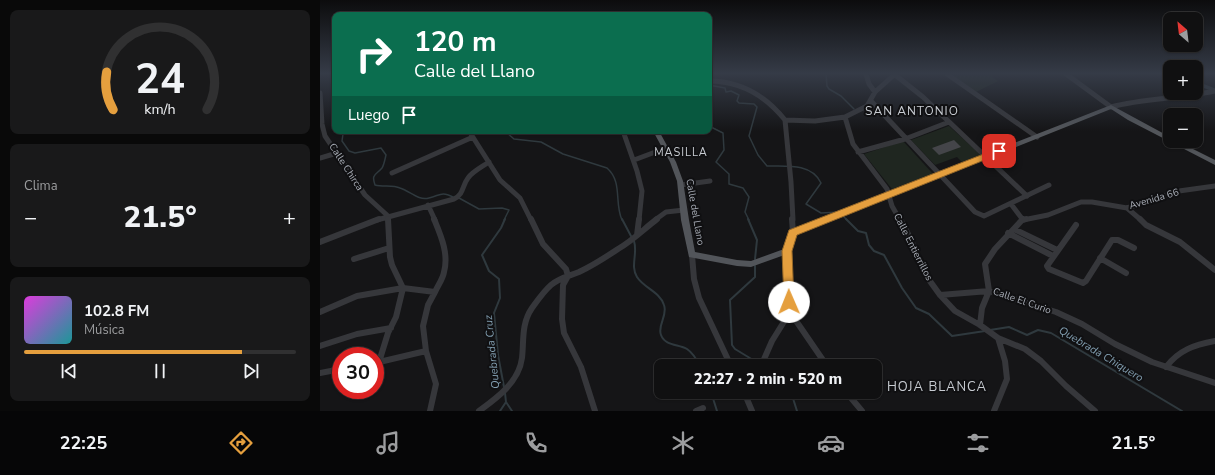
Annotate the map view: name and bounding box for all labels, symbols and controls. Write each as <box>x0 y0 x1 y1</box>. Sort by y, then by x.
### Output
north arrow <box>1163 12 1203 52</box>
map controls <box>1163 12 1203 148</box>
text: 120 m <box>414 23 497 61</box>
icon: right <box>348 28 400 80</box>
text: 24 <box>135 51 185 108</box>
text: Calle del Llano <box>414 59 535 83</box>
button: + <box>1163 60 1203 100</box>
text: km/h <box>144 99 176 118</box>
district label: SAN ANTONIO <box>865 103 959 119</box>
icon: arrive <box>398 104 420 126</box>
text: Luego <box>348 105 390 125</box>
button: − <box>1163 108 1203 148</box>
pin <box>982 134 1016 168</box>
icon: arrive <box>988 140 1010 162</box>
street label: Calle Chirca <box>325 141 367 193</box>
district label: MASILLA <box>654 145 708 160</box>
text: Clima <box>24 177 58 195</box>
street label: Calle del Llano <box>682 178 708 247</box>
street label: Avenida 66 <box>1127 185 1181 213</box>
text: 21.5° <box>123 197 197 238</box>
text: − <box>24 203 37 233</box>
text: + <box>283 203 296 233</box>
street label: Calle Entierrillos <box>890 211 936 283</box>
position arrow <box>768 281 810 323</box>
street label: Calle El Curio <box>991 285 1053 318</box>
text: 102.8 FM <box>84 301 149 321</box>
water label: Quebrada Cruz <box>481 313 503 390</box>
text: Música <box>84 321 125 339</box>
water label: Quebrada Chiquero <box>1056 323 1146 385</box>
speed limit sign: 30 <box>332 347 384 399</box>
icon: previous <box>58 360 80 382</box>
icon: pause <box>149 360 171 382</box>
icon: next <box>240 360 262 382</box>
text: 22:27 · 2 min · 520 m <box>694 369 842 389</box>
district label: HOJA BLANCA <box>887 378 987 396</box>
icon: directions <box>227 429 255 457</box>
icon: music <box>374 429 402 457</box>
icon: phone <box>522 429 550 457</box>
icon: climate <box>669 429 697 457</box>
icon: car <box>817 429 845 457</box>
icon: filters <box>964 429 992 457</box>
text: 22:25 <box>60 431 107 455</box>
text: 21.5° <box>1112 431 1155 455</box>

